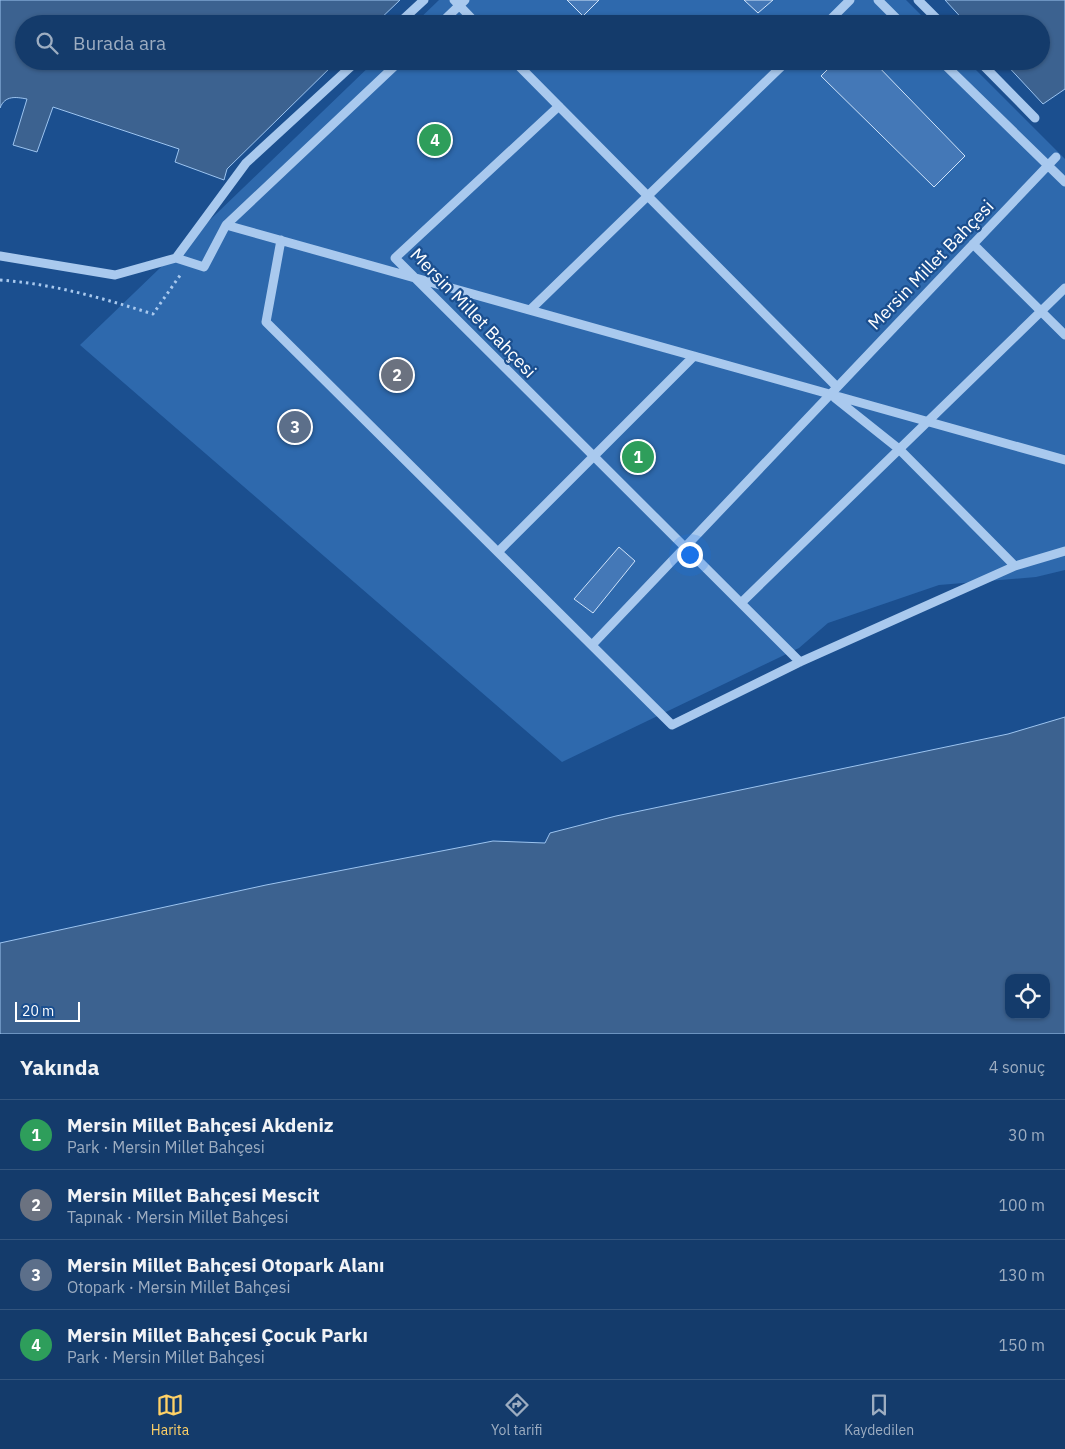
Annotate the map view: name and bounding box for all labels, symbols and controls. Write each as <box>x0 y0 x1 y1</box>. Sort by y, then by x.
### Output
search box <box>15 15 1050 70</box>
icon: search <box>33 29 61 57</box>
text: Burada ara <box>73 31 166 55</box>
pin: 4 <box>419 121 451 159</box>
street label: Mersin Millet Bahçesi <box>863 195 999 334</box>
street label: Mersin Millet Bahçesi <box>405 243 541 382</box>
pin: 2 <box>381 356 413 394</box>
pin: 3 <box>279 408 311 446</box>
pin: 1 <box>622 438 654 476</box>
your location <box>677 542 703 568</box>
map controls <box>1005 974 1050 1019</box>
button: locate <box>1005 974 1050 1019</box>
scale bar <box>15 999 80 1022</box>
text: 20 m <box>22 1002 54 1020</box>
text: Yakında <box>20 1053 100 1081</box>
text: 4 sonuç <box>989 1057 1045 1077</box>
text: Mersin Millet Bahçesi Akdeniz <box>67 1113 334 1137</box>
text: 1 <box>31 1125 41 1145</box>
text: 30 m <box>1008 1125 1045 1145</box>
text: Park · Mersin Millet Bahçesi <box>67 1137 265 1157</box>
text: Mersin Millet Bahçesi Mescit <box>67 1183 320 1207</box>
text: 2 <box>31 1195 41 1215</box>
text: 100 m <box>998 1195 1045 1215</box>
text: Tapınak · Mersin Millet Bahçesi <box>67 1207 288 1227</box>
text: Mersin Millet Bahçesi Otopark Alanı <box>67 1253 385 1277</box>
text: 3 <box>31 1265 41 1285</box>
text: 130 m <box>998 1265 1045 1285</box>
text: Otopark · Mersin Millet Bahçesi <box>67 1277 290 1297</box>
text: Mersin Millet Bahçesi Çocuk Parkı <box>67 1323 368 1347</box>
text: 4 <box>31 1335 41 1355</box>
text: 150 m <box>998 1335 1045 1355</box>
text: Park · Mersin Millet Bahçesi <box>67 1347 265 1367</box>
tab: Harita <box>151 1391 189 1439</box>
tab: Yol tarifi <box>491 1391 543 1439</box>
tab: Kaydedilen <box>844 1391 914 1439</box>

